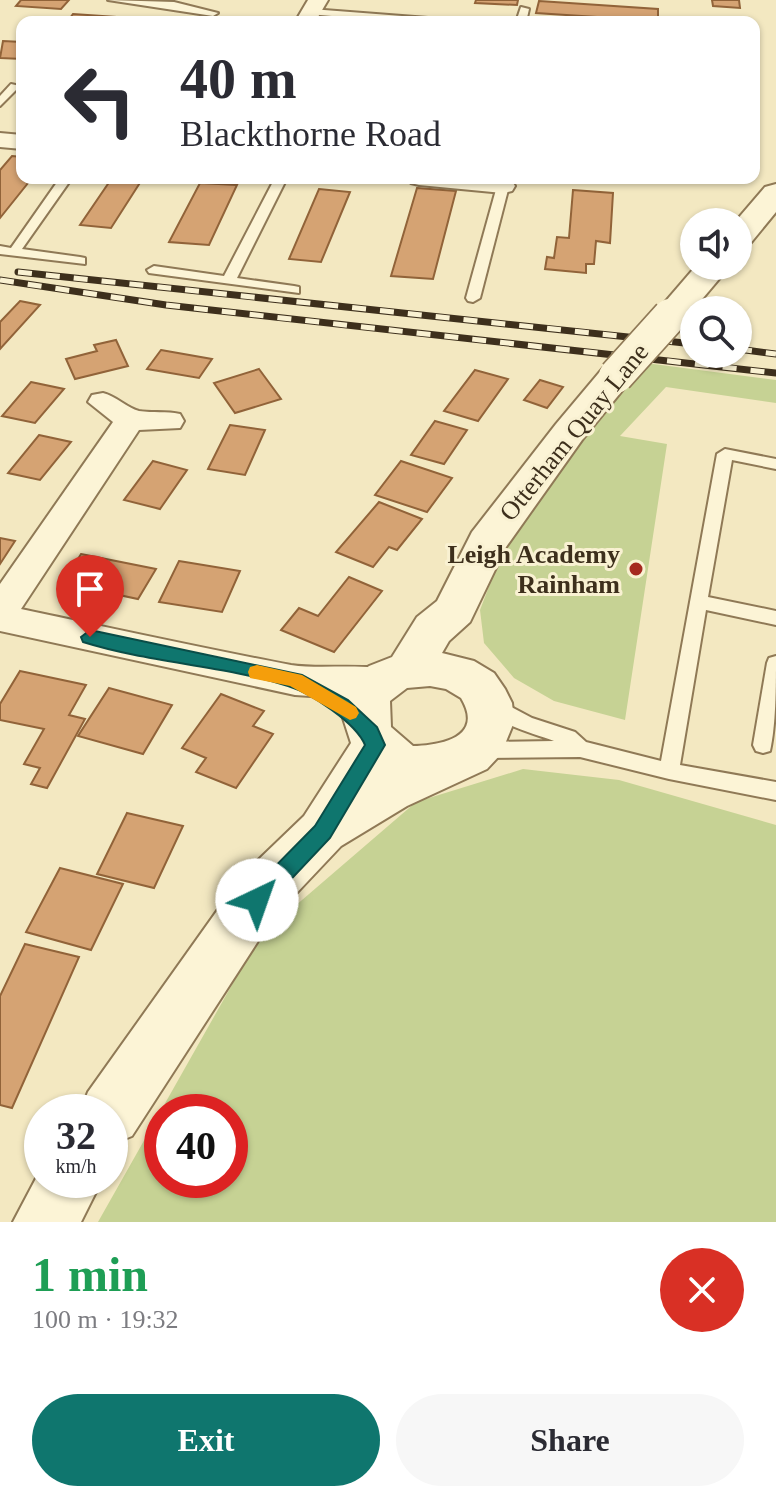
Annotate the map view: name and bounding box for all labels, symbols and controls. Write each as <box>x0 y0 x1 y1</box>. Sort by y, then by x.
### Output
icon: left <box>48 48 152 152</box>
text: 40 m <box>180 48 297 110</box>
text: Blackthorne Road <box>180 114 441 154</box>
map controls <box>680 208 752 368</box>
button: sound <box>680 208 752 280</box>
button: search <box>680 296 752 368</box>
street label: Otterham Quay Lane <box>494 338 654 526</box>
place label: Leigh Academy Rainham <box>447 540 620 599</box>
pin <box>56 555 124 637</box>
marker: Leigh Academy Rainham <box>627 560 645 578</box>
icon: arrive <box>68 567 112 611</box>
position arrow <box>215 858 299 942</box>
speed limit sign: 40 <box>144 1094 248 1198</box>
text: 32 <box>56 1113 96 1158</box>
text: km/h <box>55 1155 97 1177</box>
text: 1 min <box>32 1248 148 1301</box>
button: close <box>660 1248 744 1332</box>
text: 100 m · 19:32 <box>32 1305 179 1334</box>
button: Exit <box>32 1394 380 1486</box>
button: Share <box>396 1394 744 1486</box>

